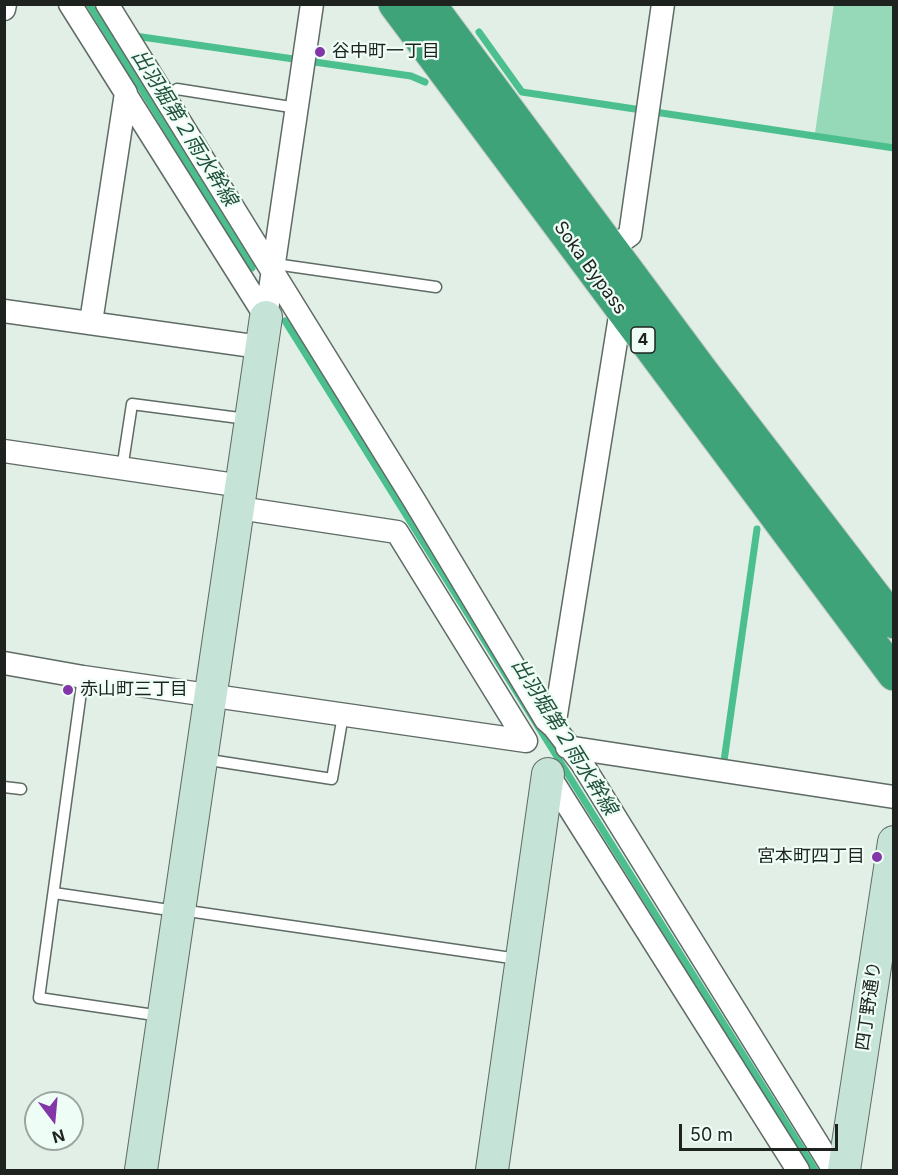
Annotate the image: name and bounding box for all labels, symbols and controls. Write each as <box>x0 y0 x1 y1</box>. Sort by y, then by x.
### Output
place label: 谷中町一丁目 <box>332 41 440 63</box>
water label: 出羽堀第２雨水幹線 <box>126 45 242 211</box>
marker: 谷中町一丁目 <box>313 45 327 59</box>
street label: Soka Bypass <box>549 217 631 319</box>
road number: 4 <box>631 327 655 353</box>
water label: 出羽堀第２雨水幹線 <box>506 654 622 820</box>
place label: 赤山町三丁目 <box>80 679 188 701</box>
marker: 赤山町三丁目 <box>61 683 75 697</box>
place label: 宮本町四丁目 <box>757 846 865 868</box>
marker: 宮本町四丁目 <box>870 850 884 864</box>
street label: 四丁野通り <box>852 960 886 1052</box>
north arrow <box>24 1091 84 1151</box>
scale bar <box>682 1112 841 1150</box>
text: 50 m <box>690 1124 733 1145</box>
text: N <box>50 1125 67 1148</box>

